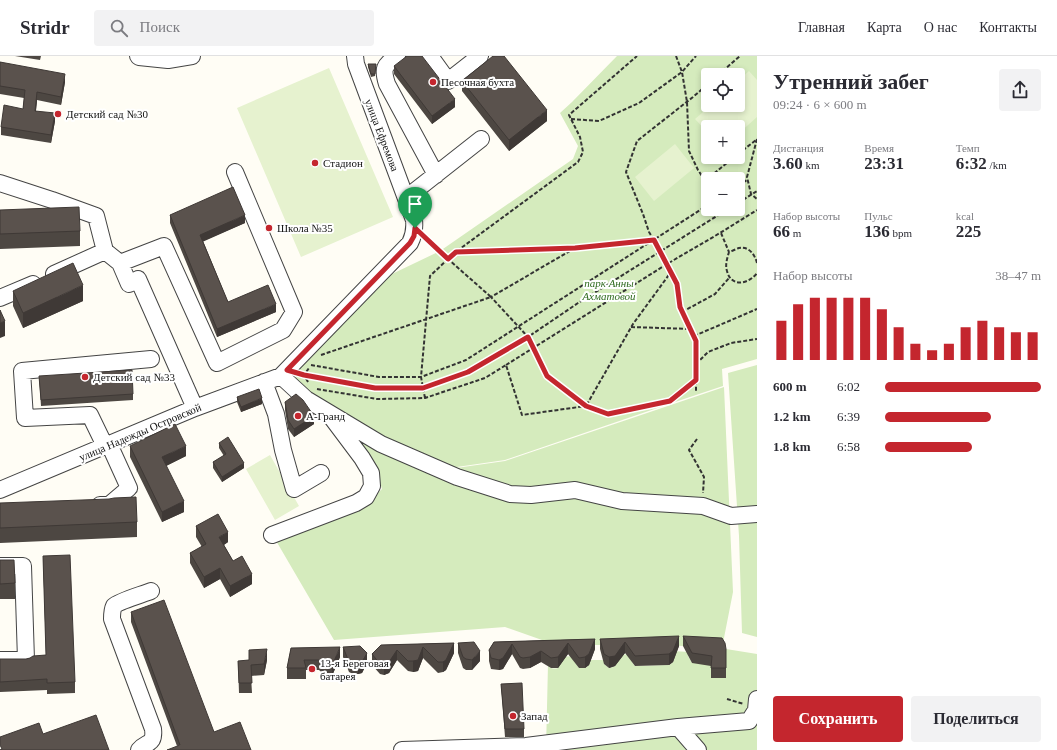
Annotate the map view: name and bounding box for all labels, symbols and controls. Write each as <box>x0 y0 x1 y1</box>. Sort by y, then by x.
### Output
search box <box>94 10 374 46</box>
text: Stridr <box>20 17 70 38</box>
icon: search <box>108 17 130 39</box>
text: Поиск <box>140 19 180 35</box>
text: Главная <box>798 20 845 35</box>
text: Карта <box>867 20 902 35</box>
text: О нас <box>924 20 957 35</box>
text: Контакты <box>979 20 1037 35</box>
map controls <box>701 68 745 216</box>
button: locate <box>701 68 745 112</box>
text: Утренний забег <box>773 69 929 94</box>
button: share <box>999 69 1041 111</box>
place label: Песочная бухта <box>441 76 514 88</box>
marker: Песочная бухта <box>428 77 438 87</box>
street label: улица Ефремова <box>363 97 401 173</box>
text: 09:24 · 6 × 600 m <box>773 97 867 112</box>
place label: Детский сад №30 <box>66 108 148 120</box>
marker: Детский сад №30 <box>53 109 63 119</box>
button: + <box>701 120 745 164</box>
text: Дистанция <box>773 142 824 154</box>
text: Время <box>864 142 894 154</box>
text: Темп <box>956 142 980 154</box>
text: 3.60 <box>773 154 803 173</box>
text: 23:31 <box>864 154 904 173</box>
text: 6:32 <box>956 154 987 173</box>
place label: Стадион <box>323 157 363 169</box>
marker: Стадион <box>310 158 320 168</box>
text: km <box>803 159 820 171</box>
text: /km <box>987 159 1007 171</box>
button: − <box>701 172 745 216</box>
pin <box>398 187 432 228</box>
icon: arrive <box>404 193 426 215</box>
text: Набор высоты <box>773 210 840 222</box>
text: Пульс <box>864 210 893 222</box>
text: kcal <box>956 210 974 222</box>
place label: Школа №35 <box>277 222 333 234</box>
text: 66 <box>773 222 790 241</box>
text: 136 <box>864 222 890 241</box>
text: 225 <box>956 222 981 241</box>
marker: Школа №35 <box>264 223 274 233</box>
text: m <box>790 227 801 239</box>
text: bpm <box>890 227 912 239</box>
text: Набор высоты <box>773 268 852 283</box>
text: 38–47 m <box>995 268 1041 283</box>
park label: парк Анны Ахматовой <box>581 277 636 302</box>
place label: Детский сад №33 <box>93 371 175 383</box>
marker: Детский сад №33 <box>80 372 90 382</box>
text: 600 m <box>773 379 807 394</box>
text: 6:02 <box>837 379 860 394</box>
street label: улица Надежды Островской <box>77 401 203 463</box>
text: 1.2 km <box>773 409 811 424</box>
text: 6:39 <box>837 409 860 424</box>
place label: А-Гранд <box>306 410 346 422</box>
marker: А-Гранд <box>293 411 303 421</box>
text: 1.8 km <box>773 439 811 454</box>
text: 6:58 <box>837 439 860 454</box>
place label: 13-я Береговая батарея <box>320 657 389 682</box>
marker: 13-я Береговая батарея <box>307 664 317 674</box>
button: Сохранить <box>773 696 903 742</box>
button: Поделиться <box>911 696 1041 742</box>
place label: Запад <box>521 710 548 722</box>
marker: Запад <box>508 711 518 721</box>

